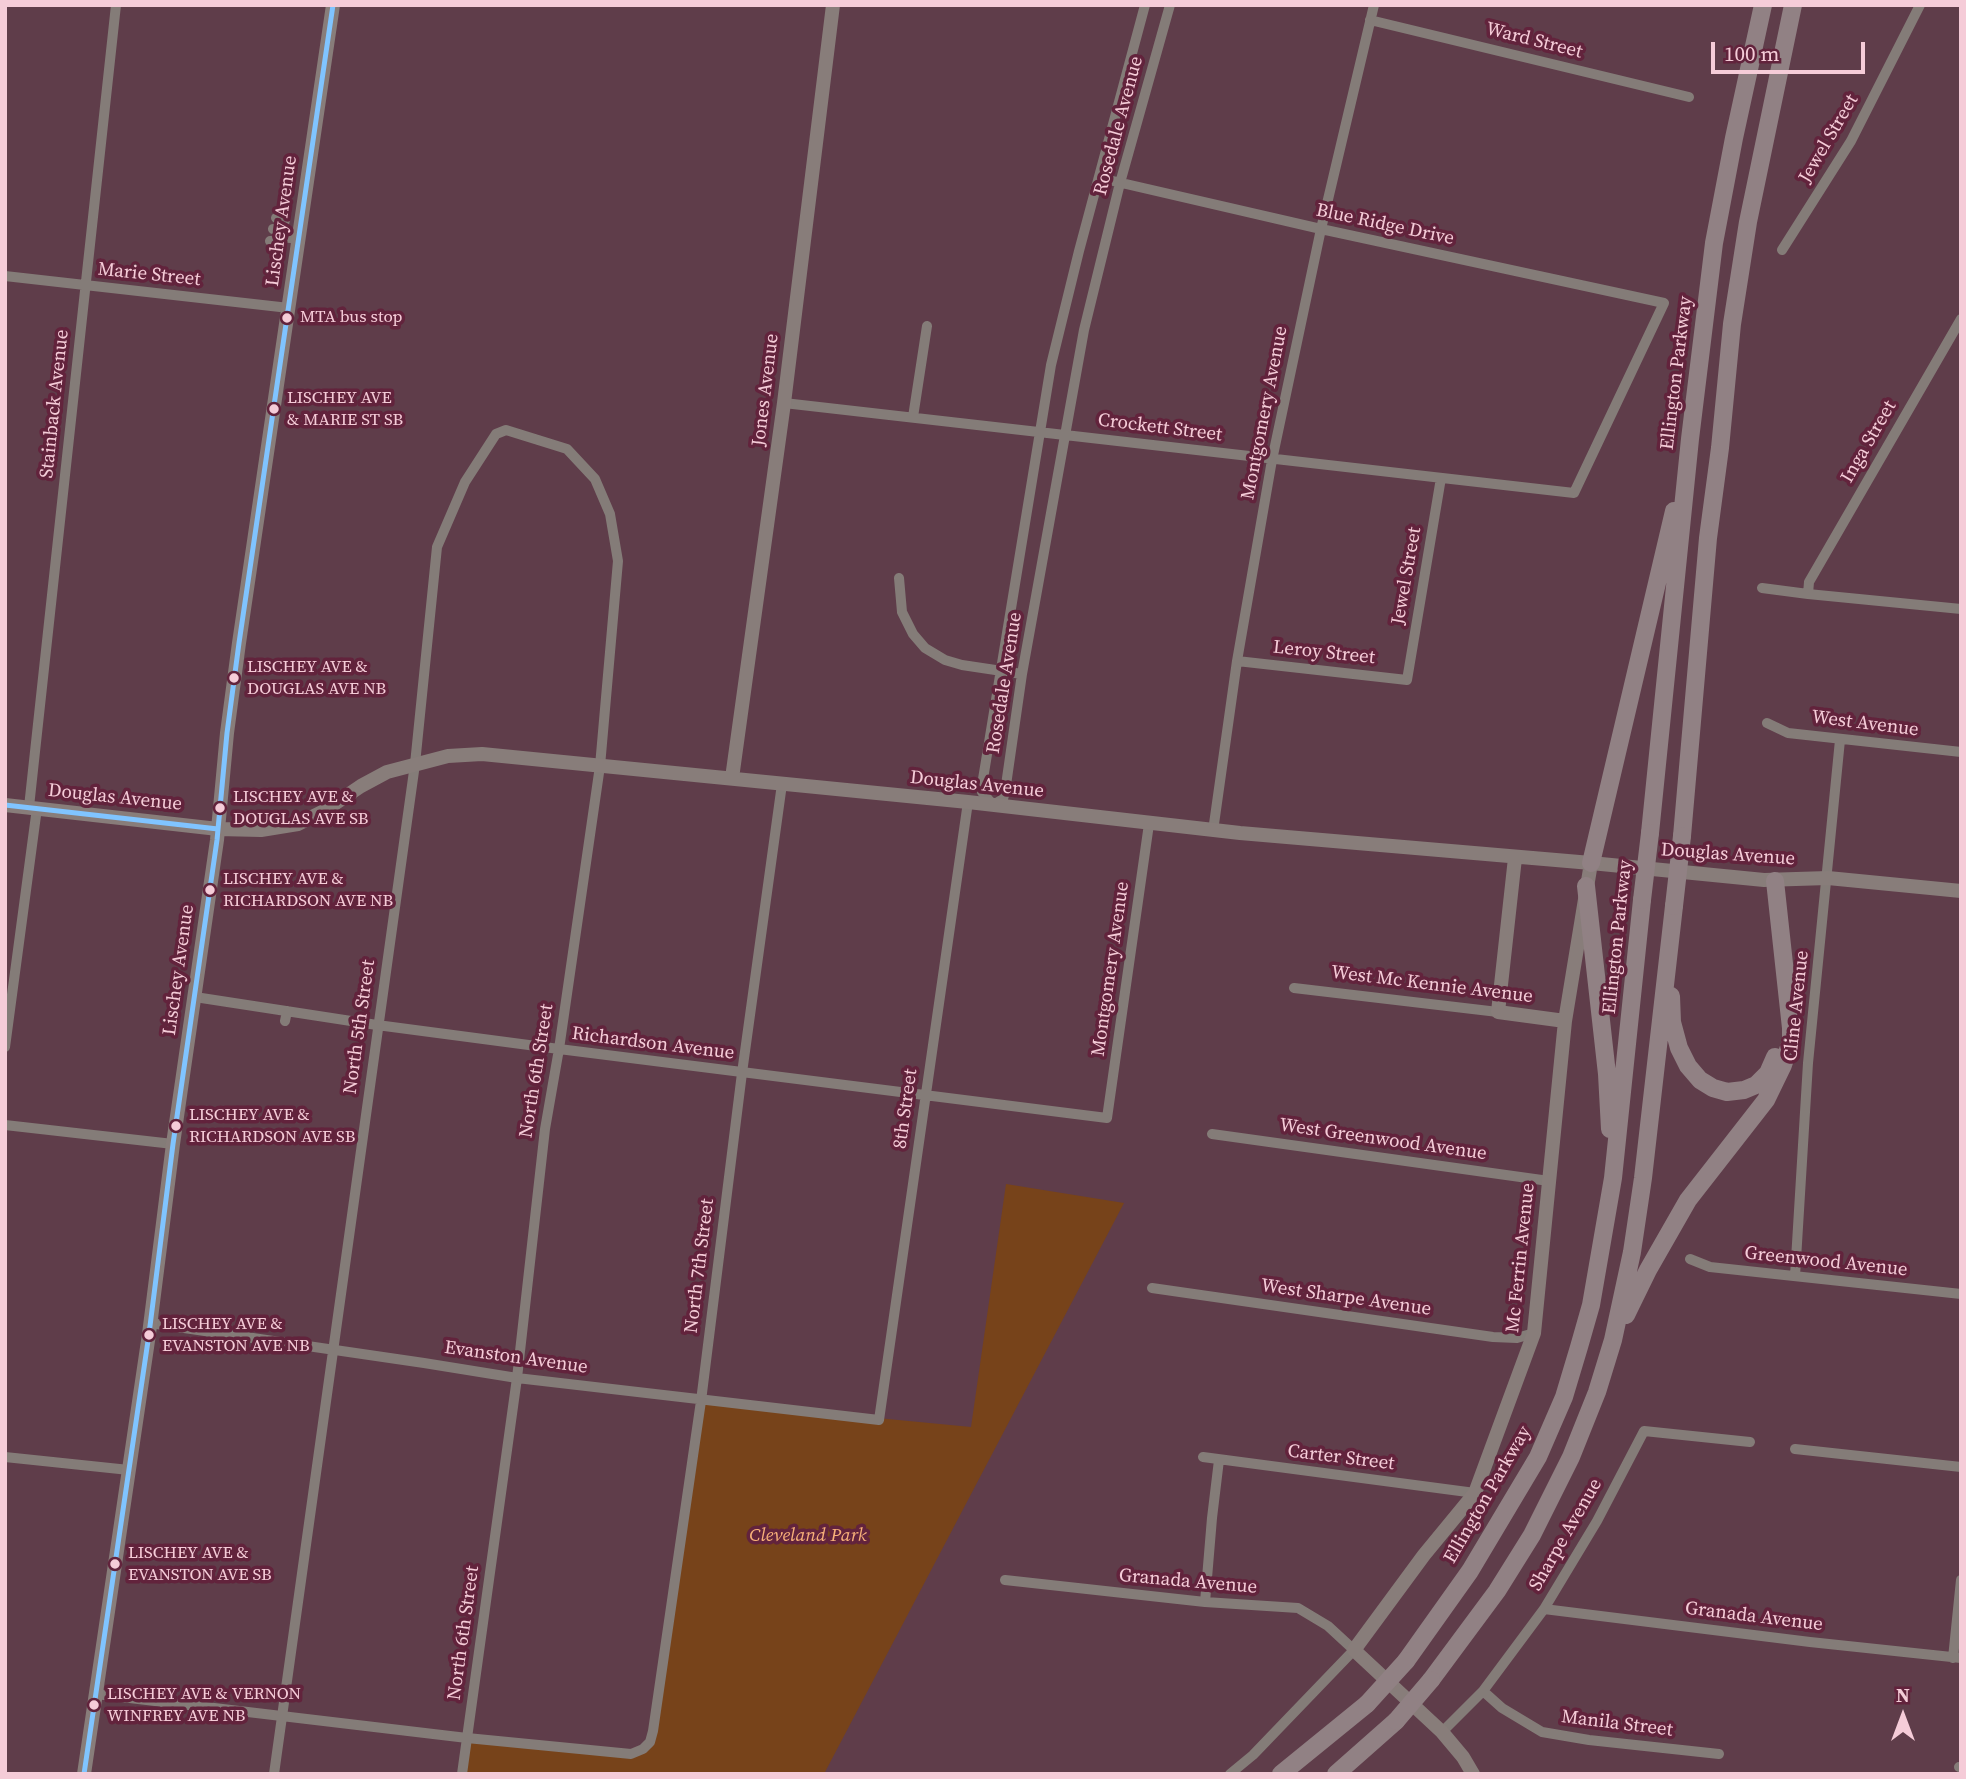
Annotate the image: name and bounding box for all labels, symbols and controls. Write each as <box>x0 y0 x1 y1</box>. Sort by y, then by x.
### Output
street label: Ward Street <box>1483 18 1585 64</box>
scale bar <box>1714 28 1868 72</box>
text: 100 m <box>1724 39 1779 68</box>
street label: Rosedale Avenue <box>1089 54 1149 198</box>
street label: Jewel Street <box>1794 90 1864 188</box>
street label: Lischey Avenue <box>262 154 302 288</box>
street label: Blue Ridge Drive <box>1314 199 1456 251</box>
street label: Marie Street <box>96 258 202 292</box>
street label: Ellington Parkway <box>1656 295 1698 451</box>
place label: MTA bus stop <box>300 308 403 328</box>
marker: MTA bus stop <box>280 311 294 325</box>
street label: Montgomery Avenue <box>1237 324 1293 502</box>
street label: Stainback Avenue <box>36 328 74 480</box>
street label: Jones Avenue <box>748 332 784 448</box>
place label: LISCHEY AVE & MARIE ST SB <box>287 389 403 429</box>
street label: Inga Street <box>1836 397 1902 487</box>
marker: LISCHEY AVE & MARIE ST SB <box>267 402 281 416</box>
street label: Crockett Street <box>1097 409 1223 447</box>
street label: Jewel Street <box>1387 525 1427 627</box>
street label: Rosedale Avenue <box>983 611 1027 755</box>
street label: Leroy Street <box>1272 636 1376 670</box>
place label: LISCHEY AVE & DOUGLAS AVE NB <box>247 658 386 698</box>
marker: LISCHEY AVE & DOUGLAS AVE NB <box>227 671 241 685</box>
street label: West Avenue <box>1810 706 1920 742</box>
street label: Douglas Avenue <box>909 767 1045 803</box>
street label: Douglas Avenue <box>47 780 183 816</box>
place label: LISCHEY AVE & DOUGLAS AVE SB <box>233 788 368 828</box>
marker: LISCHEY AVE & DOUGLAS AVE SB <box>213 801 227 815</box>
street label: Douglas Avenue <box>1660 839 1796 871</box>
street label: Ellington Parkway <box>1599 859 1637 1015</box>
place label: LISCHEY AVE & RICHARDSON AVE NB <box>223 870 393 910</box>
street label: Montgomery Avenue <box>1087 880 1135 1058</box>
marker: LISCHEY AVE & RICHARDSON AVE NB <box>203 883 217 897</box>
street label: Lischey Avenue <box>159 903 199 1037</box>
street label: Cline Avenue <box>1780 949 1814 1063</box>
street label: North 5th Street <box>339 958 381 1096</box>
street label: West Mc Kennie Avenue <box>1330 961 1534 1009</box>
street label: North 6th Street <box>515 1002 559 1140</box>
street label: Richardson Avenue <box>570 1023 736 1065</box>
street label: 8th Street <box>889 1067 923 1151</box>
place label: LISCHEY AVE & RICHARDSON AVE SB <box>189 1106 355 1146</box>
street label: West Greenwood Avenue <box>1278 1114 1488 1166</box>
marker: LISCHEY AVE & RICHARDSON AVE SB <box>169 1119 183 1133</box>
street label: Mc Ferrin Avenue <box>1502 1182 1540 1334</box>
street label: North 7th Street <box>680 1198 720 1334</box>
street label: Greenwood Avenue <box>1743 1242 1909 1282</box>
street label: West Sharpe Avenue <box>1259 1275 1433 1321</box>
place label: LISCHEY AVE & EVANSTON AVE NB <box>162 1315 310 1355</box>
marker: LISCHEY AVE & EVANSTON AVE NB <box>142 1328 156 1342</box>
street label: Evanston Avenue <box>443 1337 589 1379</box>
street label: Ellington Parkway <box>1439 1422 1537 1568</box>
street label: Carter Street <box>1286 1440 1396 1476</box>
street label: Sharpe Avenue <box>1525 1475 1607 1595</box>
park label: Cleveland Park <box>749 1525 867 1547</box>
place label: LISCHEY AVE & EVANSTON AVE SB <box>128 1544 272 1584</box>
marker: LISCHEY AVE & EVANSTON AVE SB <box>108 1557 122 1571</box>
street label: North 6th Street <box>443 1564 485 1702</box>
street label: Granada Avenue <box>1118 1565 1258 1599</box>
street label: Granada Avenue <box>1684 1597 1824 1637</box>
north arrow <box>1868 1681 1938 1751</box>
text: N <box>1896 1682 1910 1708</box>
place label: LISCHEY AVE & VERNON WINFREY AVE NB <box>107 1685 301 1725</box>
marker: LISCHEY AVE & VERNON WINFREY AVE NB <box>87 1698 101 1712</box>
street label: Manila Street <box>1560 1706 1674 1742</box>

